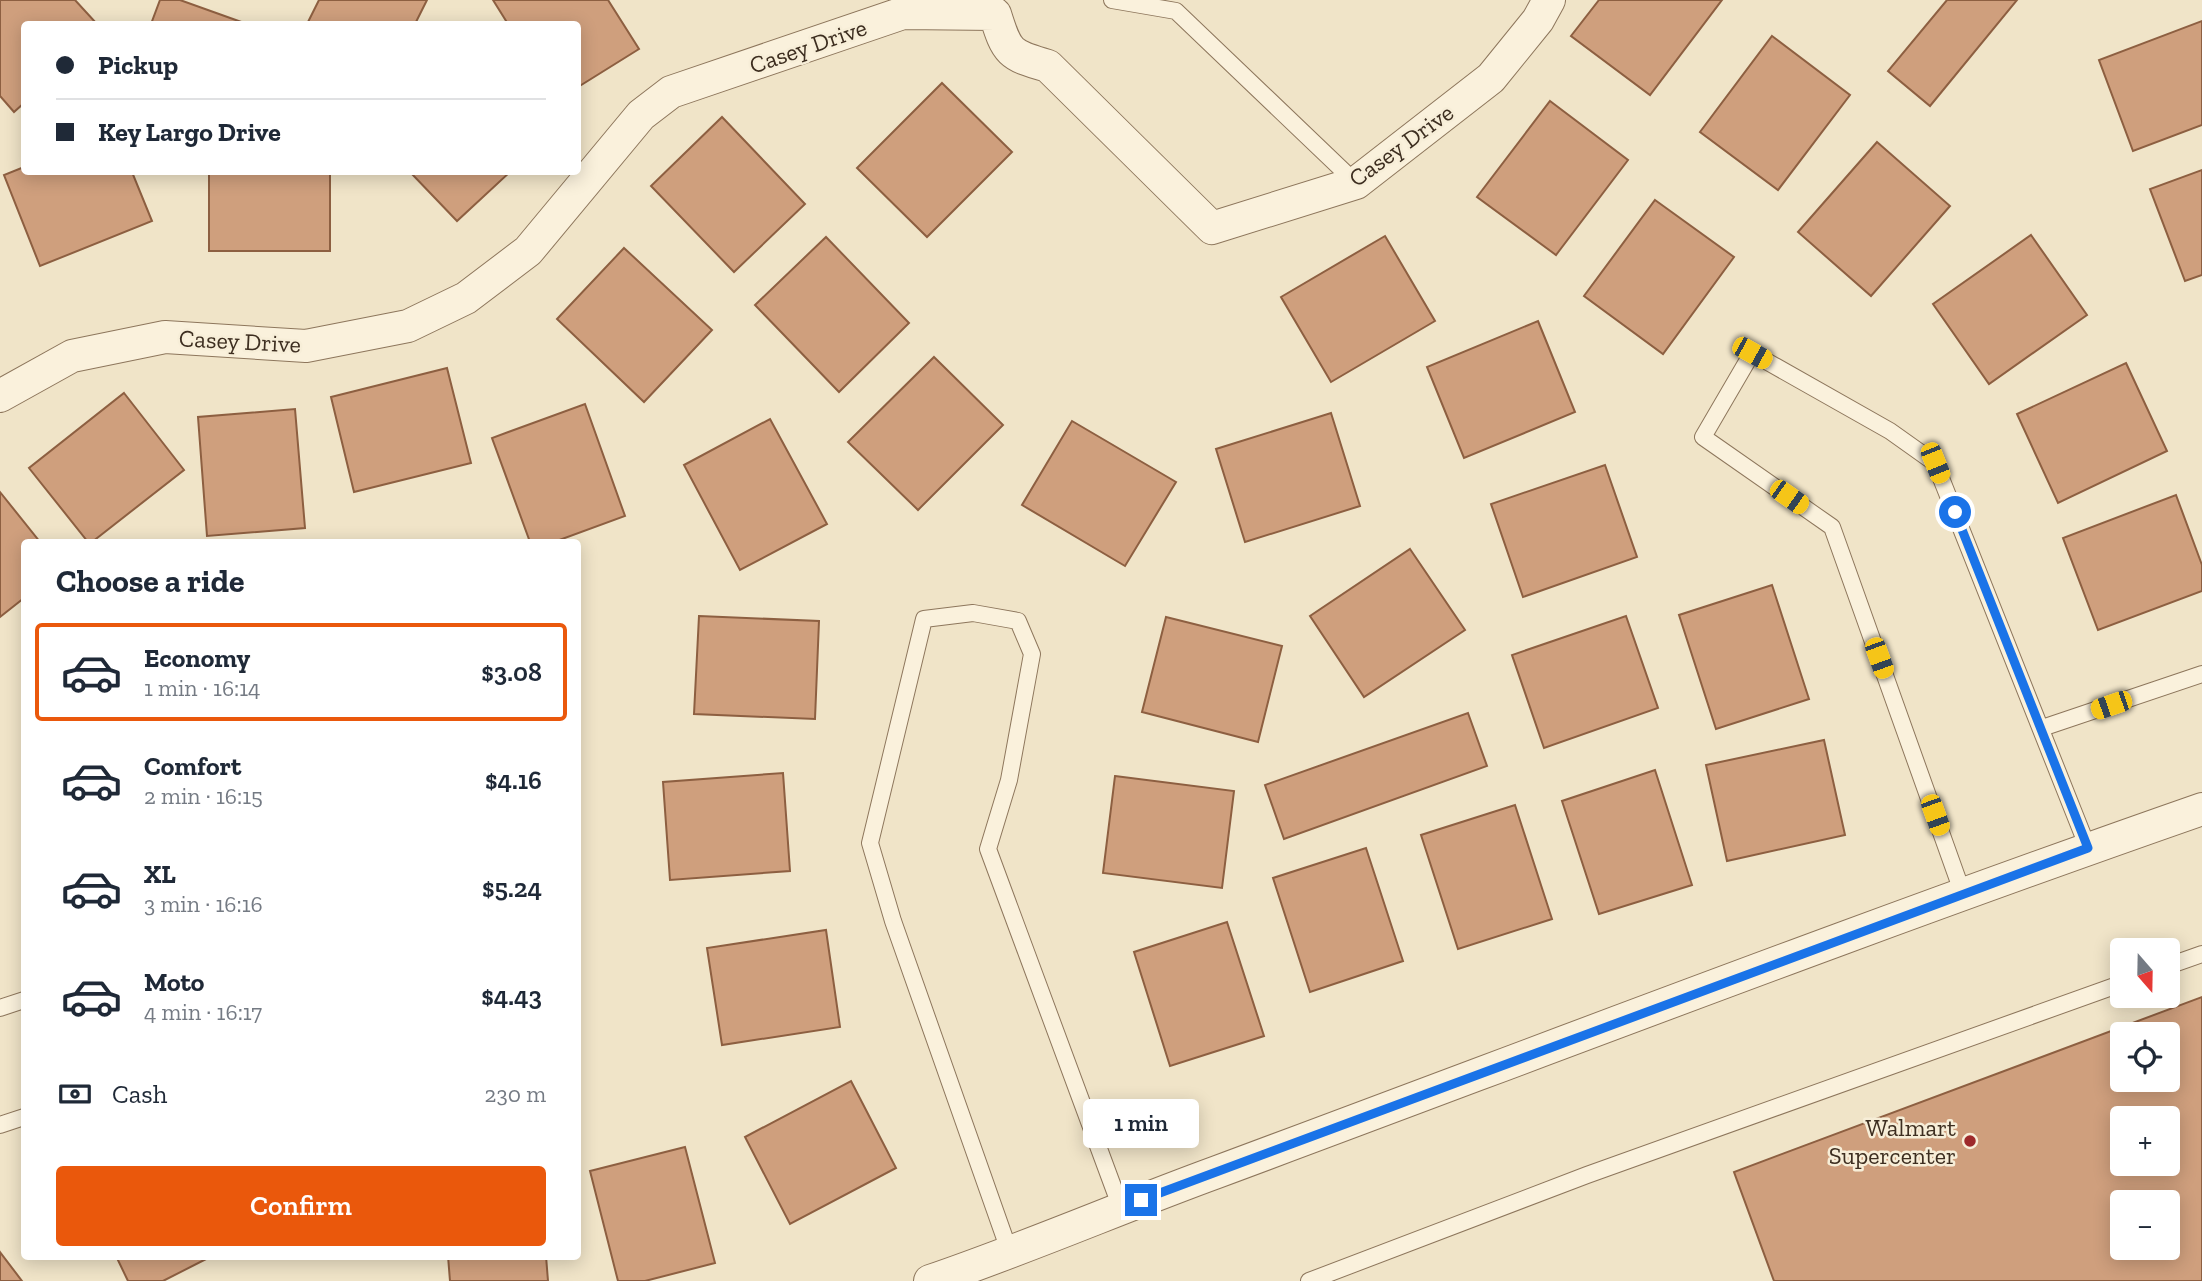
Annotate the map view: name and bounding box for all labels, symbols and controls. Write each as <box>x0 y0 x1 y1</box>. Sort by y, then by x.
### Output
street label: Casey Drive <box>746 12 870 80</box>
text: Pickup <box>98 49 178 81</box>
street label: Casey Drive <box>1343 97 1459 193</box>
text: Key Largo Drive <box>98 116 281 148</box>
street label: Casey Drive <box>178 323 302 359</box>
car <box>1729 334 1776 372</box>
car <box>1918 440 1953 486</box>
car <box>1766 476 1813 518</box>
route start <box>1939 496 1971 528</box>
text: Choose a ride <box>56 562 244 600</box>
car <box>1862 635 1897 681</box>
icon: car <box>60 641 123 704</box>
text: Economy <box>144 642 250 674</box>
text: $3.08 <box>481 656 542 688</box>
text: 1 min · 16:14 <box>144 674 261 702</box>
car <box>2088 688 2135 722</box>
icon: car <box>60 749 123 812</box>
text: Comfort <box>144 750 241 782</box>
text: $4.16 <box>485 764 542 796</box>
text: 2 min · 16:15 <box>144 782 263 810</box>
car <box>1918 792 1953 838</box>
icon: car <box>60 857 123 920</box>
text: XL <box>144 858 176 890</box>
text: $5.24 <box>482 872 542 904</box>
text: 3 min · 16:16 <box>144 890 263 918</box>
north arrow <box>2110 938 2180 1008</box>
map controls <box>2110 938 2180 1260</box>
icon: car <box>60 965 123 1028</box>
text: Moto <box>144 966 204 998</box>
text: $4.43 <box>481 980 542 1012</box>
text: 4 min · 16:17 <box>144 998 262 1026</box>
button: locate <box>2110 1022 2180 1092</box>
icon: cash <box>56 1075 94 1113</box>
text: Cash <box>112 1078 167 1110</box>
text: 230 m <box>485 1080 546 1108</box>
callout: 1 min <box>1083 1098 1199 1148</box>
button: + <box>2110 1106 2180 1176</box>
text: 1 min <box>1114 1109 1168 1137</box>
place label: Walmart Supercenter <box>1829 1113 1956 1170</box>
marker: Walmart Supercenter <box>1962 1133 1978 1149</box>
button: Confirm <box>56 1166 546 1246</box>
route end <box>1125 1184 1157 1216</box>
button: − <box>2110 1190 2180 1260</box>

